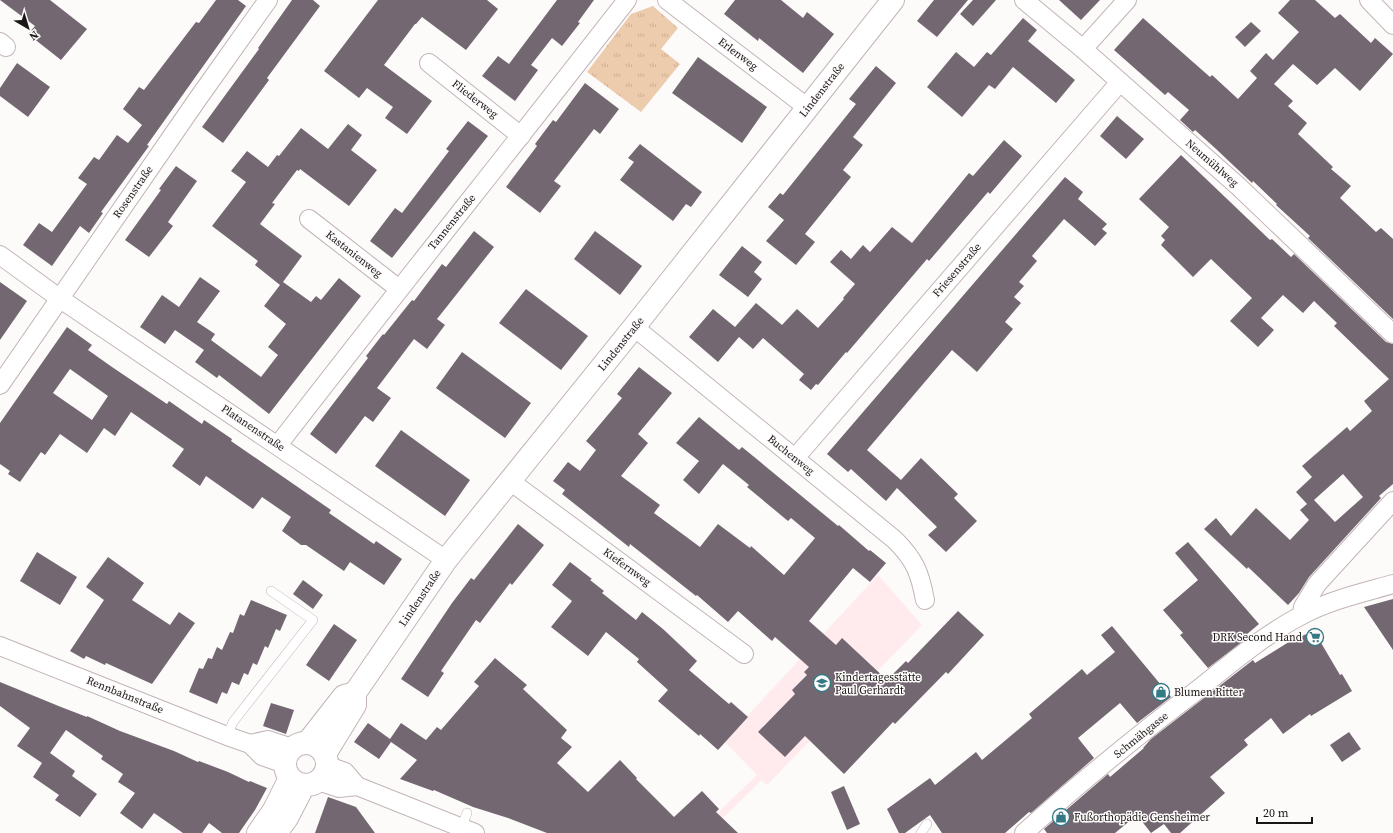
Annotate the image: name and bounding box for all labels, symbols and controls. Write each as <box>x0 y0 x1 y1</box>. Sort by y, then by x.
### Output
north arrow <box>8 8 48 48</box>
text: N <box>26 27 42 44</box>
street label: Erlenweg <box>715 34 761 74</box>
street label: Lindenstraße <box>796 59 848 120</box>
street label: Fliederweg <box>449 76 501 122</box>
street label: Neumühlweg <box>1182 136 1242 190</box>
street label: Rosenstraße <box>109 163 157 221</box>
street label: Tannenstraße <box>425 191 479 253</box>
street label: Kastanienweg <box>323 227 386 281</box>
street label: Friesenstraße <box>929 239 985 300</box>
street label: Lindenstraße <box>595 313 648 374</box>
street label: Platanenstraße <box>218 401 288 455</box>
street label: Buchenweg <box>764 431 818 479</box>
street label: Kiefernweg <box>600 544 654 590</box>
street label: Lindenstraße <box>395 566 445 629</box>
supermarket icon: DRK Second Hand <box>1305 627 1325 647</box>
place label: DRK Second Hand <box>1212 630 1303 645</box>
place label: Kindertagesstätte Paul Gerhardt <box>835 670 921 698</box>
street label: Rennbahnstraße <box>84 673 166 717</box>
school or university icon: Kindertagesstätte Paul Gerhardt <box>812 673 832 693</box>
shop icon: Blumen Ritter <box>1151 682 1171 702</box>
place label: Blumen Ritter <box>1174 685 1243 700</box>
street label: Schmähgasse <box>1111 708 1172 762</box>
scale bar <box>1257 799 1312 825</box>
text: 20 m <box>1263 805 1289 821</box>
shop icon: Fußorthopädie Gensheimer <box>1051 807 1071 827</box>
place label: Fußorthopädie Gensheimer <box>1074 810 1210 825</box>

